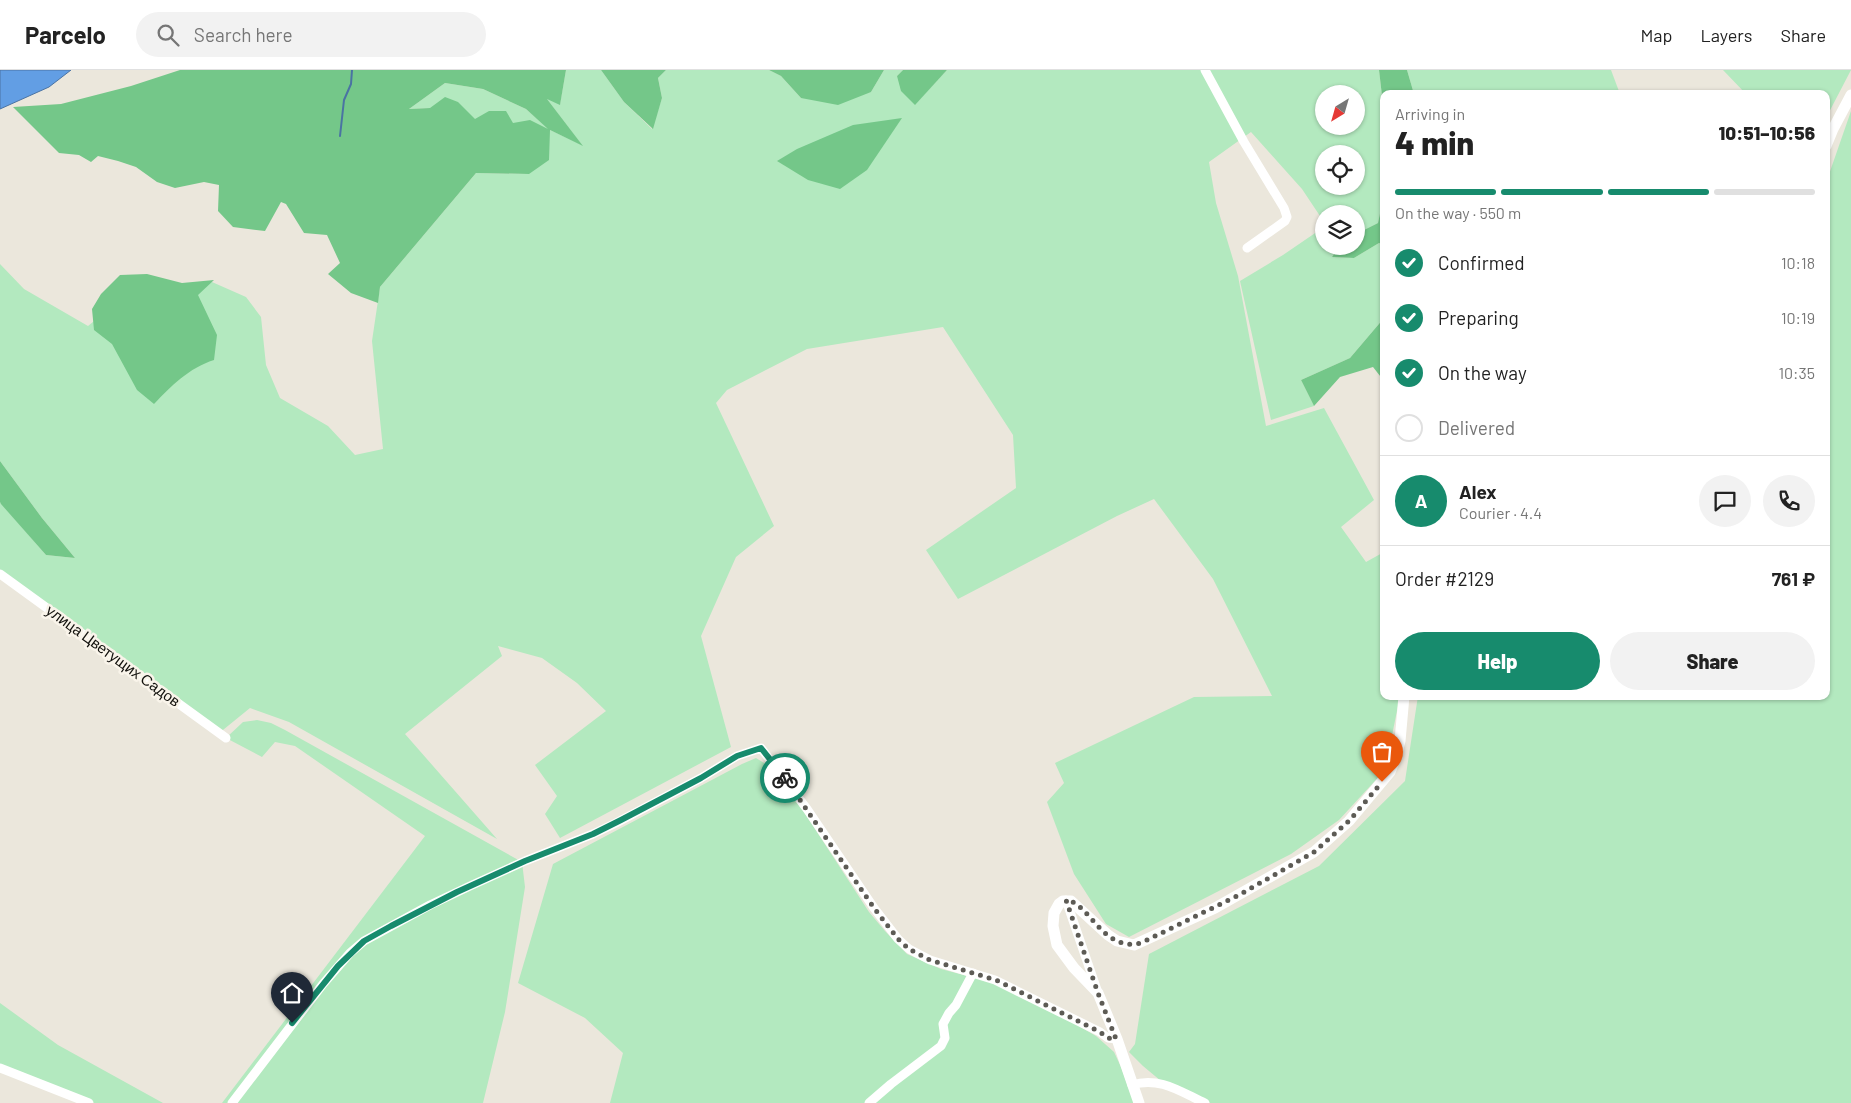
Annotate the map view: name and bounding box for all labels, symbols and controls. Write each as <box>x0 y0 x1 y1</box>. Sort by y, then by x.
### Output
search box <box>136 12 486 57</box>
text: Parcelo <box>25 20 106 49</box>
icon: search <box>154 21 182 49</box>
text: Search here <box>194 23 293 46</box>
text: Map <box>1640 24 1672 46</box>
text: Layers <box>1700 24 1753 46</box>
text: Share <box>1781 24 1826 46</box>
north arrow <box>1315 85 1365 135</box>
map controls <box>1315 85 1365 255</box>
text: Arriving in <box>1395 104 1465 123</box>
text: 10:51–10:56 <box>1719 121 1815 144</box>
text: 4 min <box>1395 123 1474 161</box>
button: locate <box>1315 145 1365 195</box>
text: On the way · 550 m <box>1395 203 1521 222</box>
button: layers <box>1315 205 1365 255</box>
icon: check <box>1395 249 1423 277</box>
text: Confirmed <box>1438 251 1525 274</box>
text: 10:18 <box>1781 253 1815 272</box>
icon: check <box>1395 304 1423 332</box>
text: Preparing <box>1438 306 1519 329</box>
text: 10:19 <box>1781 308 1815 327</box>
icon: check <box>1395 359 1423 387</box>
text: On the way <box>1438 361 1527 384</box>
text: 10:35 <box>1778 363 1815 382</box>
text: Delivered <box>1438 416 1515 439</box>
button: chat <box>1699 475 1751 527</box>
button: phone <box>1763 475 1815 527</box>
text: Alex <box>1459 480 1497 503</box>
text: A <box>1415 489 1427 512</box>
text: Courier · 4.4 <box>1459 503 1542 522</box>
text: Order #2129 <box>1395 567 1494 590</box>
text: 761 ₽ <box>1772 567 1815 590</box>
street label: улица Цветущих Садов <box>43 601 184 710</box>
button: Help <box>1395 632 1600 690</box>
button: Share <box>1610 632 1815 690</box>
pin <box>1361 731 1403 782</box>
icon: bag <box>1368 738 1396 766</box>
courier <box>760 753 810 803</box>
icon: bike <box>771 764 799 792</box>
pin <box>271 972 313 1023</box>
icon: home <box>278 979 306 1007</box>

